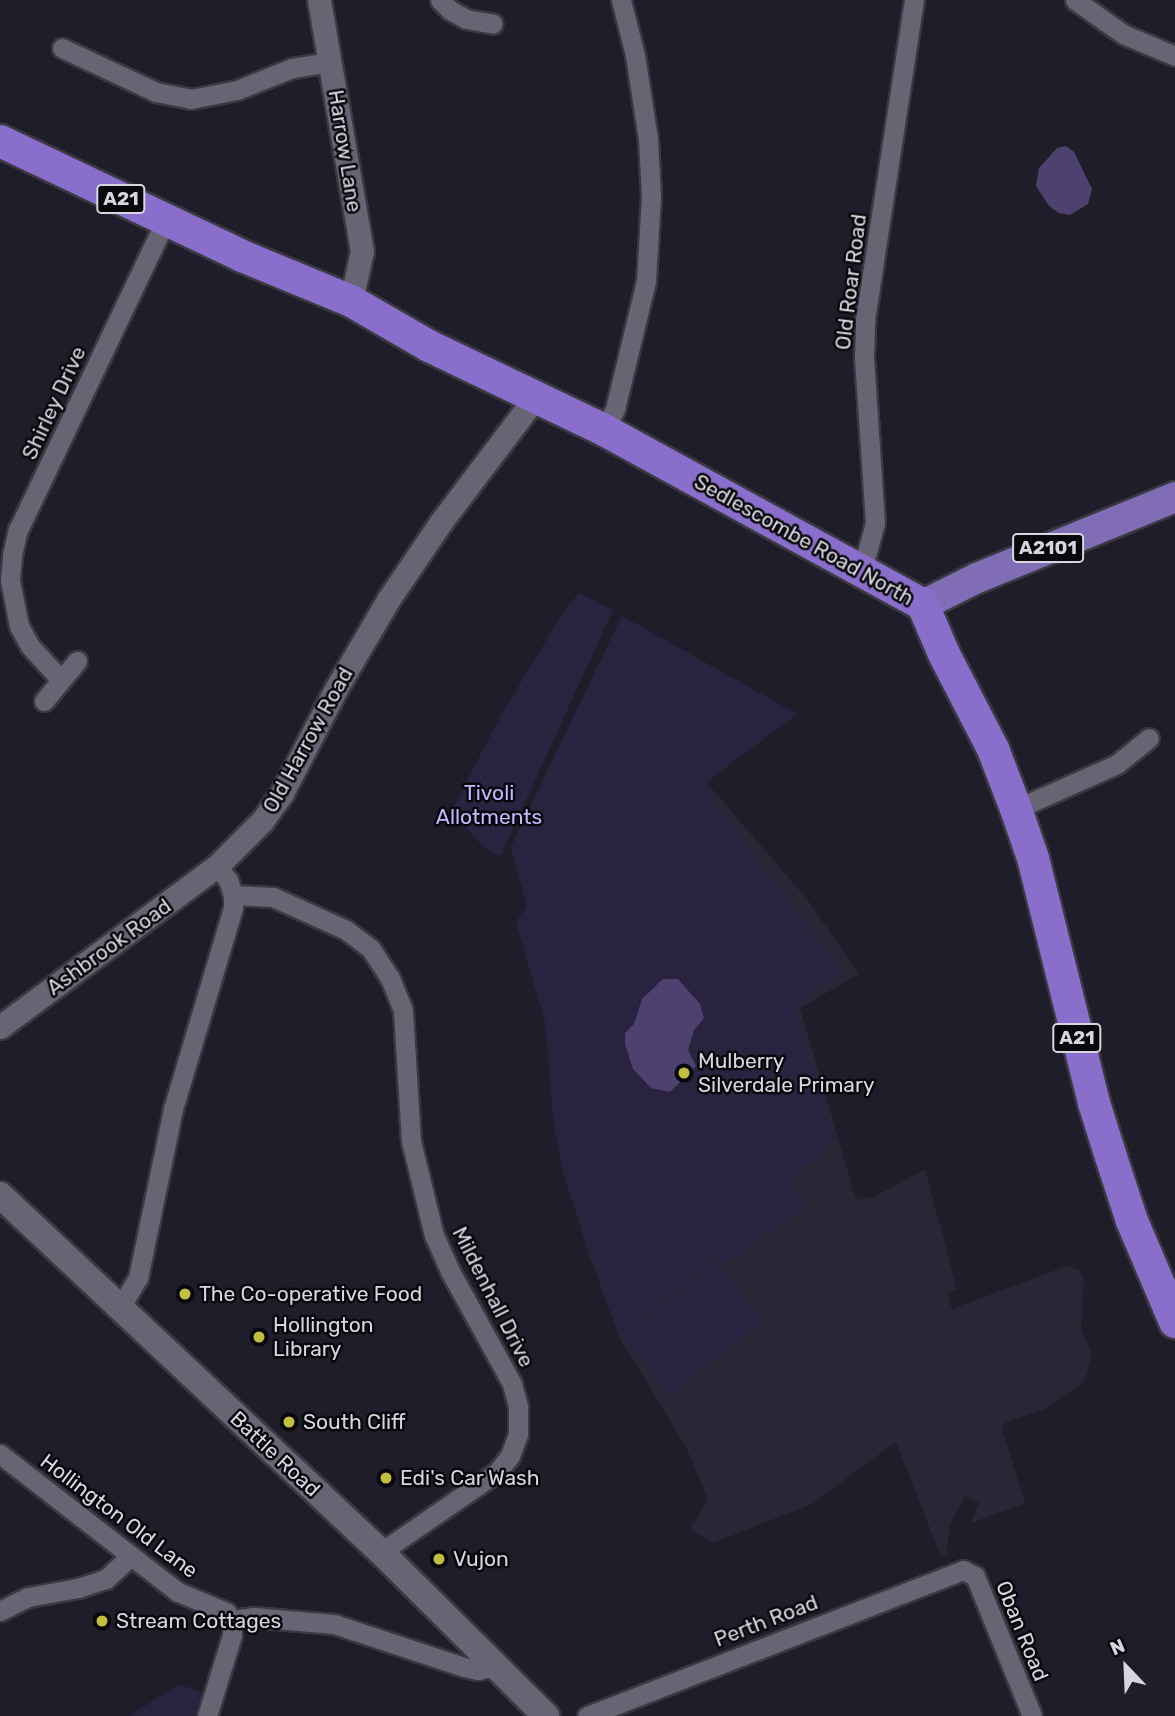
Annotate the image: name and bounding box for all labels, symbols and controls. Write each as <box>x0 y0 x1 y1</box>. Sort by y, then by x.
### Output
street label: Harrow Lane <box>323 88 367 214</box>
road number: A21 <box>95 183 147 214</box>
street label: Old Roar Road <box>830 212 872 352</box>
street label: Shirley Drive <box>17 342 91 464</box>
street label: Sedlescombe Road North <box>690 469 918 611</box>
road number: A2101 <box>1011 533 1085 564</box>
street label: Old Harrow Road <box>258 663 358 817</box>
park label: Tivoli Allotments <box>436 780 542 830</box>
street label: Ashbrook Road <box>42 893 176 1001</box>
road number: A21 <box>1051 1022 1103 1054</box>
place label: Mulberry Silverdale Primary <box>698 1048 874 1098</box>
marker: Mulberry Silverdale Primary <box>676 1065 692 1081</box>
street label: Mildenhall Drive <box>447 1223 539 1371</box>
place label: The Co-operative Food <box>199 1281 422 1307</box>
marker: The Co-operative Food <box>177 1286 193 1302</box>
place label: Hollington Library <box>273 1312 374 1362</box>
marker: Hollington Library <box>251 1329 267 1345</box>
street label: Battle Road <box>225 1406 325 1502</box>
place label: South Cliff <box>303 1409 406 1435</box>
marker: South Cliff <box>281 1414 297 1430</box>
street label: Hollington Old Lane <box>35 1449 203 1583</box>
place label: Edi's Car Wash <box>400 1465 540 1491</box>
marker: Edi's Car Wash <box>378 1470 394 1486</box>
place label: Vujon <box>453 1546 509 1572</box>
marker: Vujon <box>431 1551 447 1567</box>
street label: Oban Road <box>990 1577 1054 1685</box>
street label: Perth Road <box>711 1590 821 1652</box>
place label: Stream Cottages <box>116 1608 281 1634</box>
marker: Stream Cottages <box>94 1613 110 1629</box>
north arrow <box>1091 1632 1161 1702</box>
text: N <box>1107 1634 1128 1660</box>

